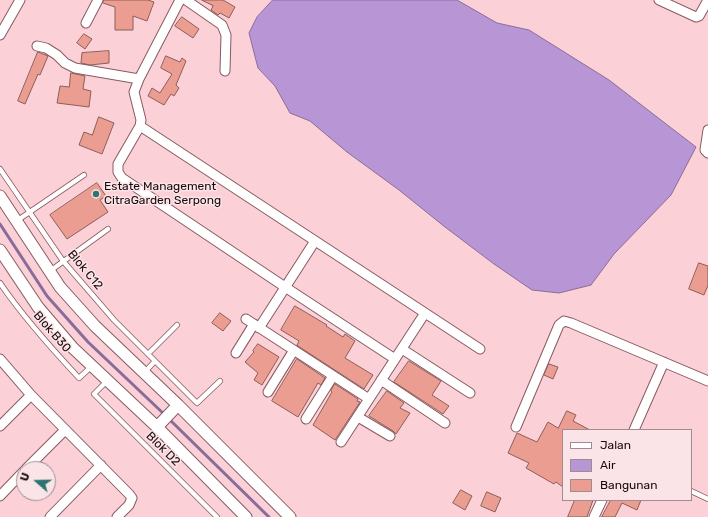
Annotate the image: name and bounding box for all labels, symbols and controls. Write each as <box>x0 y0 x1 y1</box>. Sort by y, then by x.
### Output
place label: Estate Management CitraGarden Serpong <box>104 180 221 208</box>
marker: Estate Management CitraGarden Serpong <box>91 189 101 199</box>
street label: Blok C12 <box>64 247 106 293</box>
street label: Blok B30 <box>30 308 74 356</box>
street label: Blok D2 <box>143 429 183 469</box>
legend <box>562 429 692 501</box>
text: Jalan <box>600 438 631 452</box>
text: Air <box>600 458 616 472</box>
north arrow <box>16 461 56 501</box>
text: U <box>18 471 33 483</box>
text: Bangunan <box>600 478 657 492</box>

